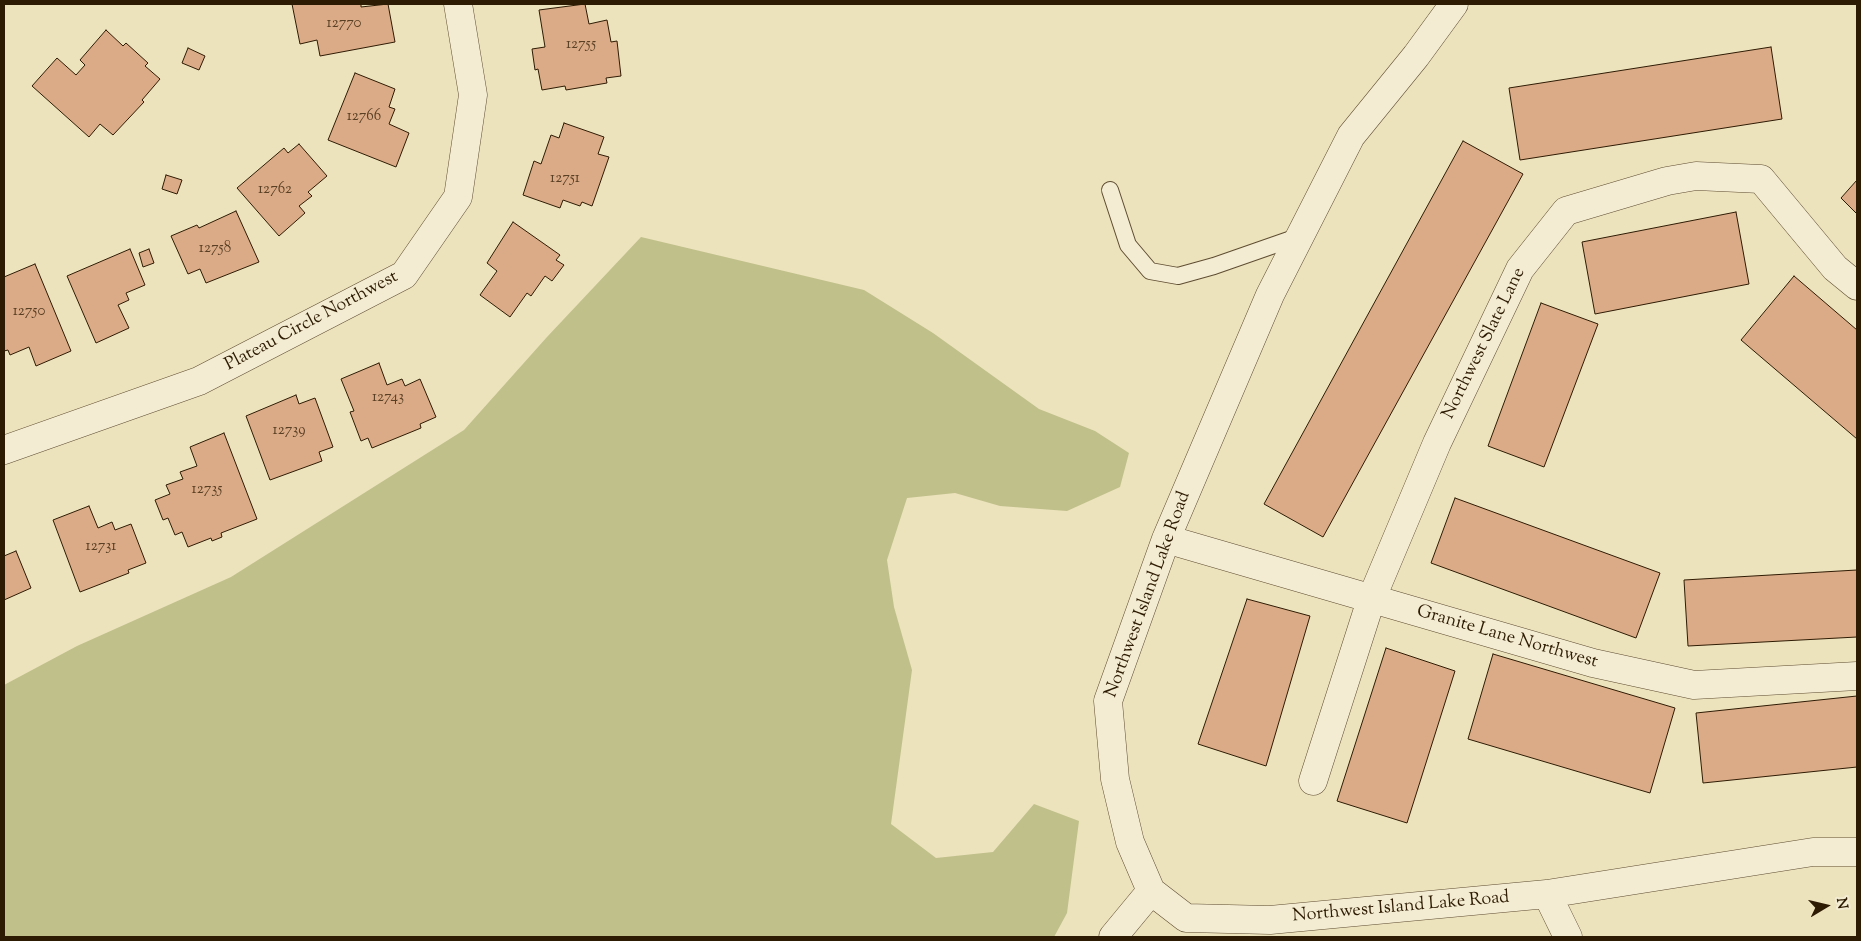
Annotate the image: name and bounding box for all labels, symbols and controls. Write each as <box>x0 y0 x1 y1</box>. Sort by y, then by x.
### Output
house number: 12770 <box>327 15 361 33</box>
house number: 12755 <box>566 36 596 54</box>
house number: 12766 <box>347 108 381 126</box>
house number: 12751 <box>550 170 580 188</box>
house number: 12762 <box>258 181 292 199</box>
house number: 12758 <box>199 240 231 258</box>
street label: Northwest Slate Lane <box>1439 265 1531 423</box>
street label: Plateau Circle Northwest <box>222 267 402 377</box>
house number: 12750 <box>13 303 45 321</box>
house number: 12743 <box>372 389 404 407</box>
house number: 12739 <box>273 422 305 440</box>
house number: 12735 <box>192 481 222 499</box>
street label: Northwest Island Lake Road <box>1102 489 1196 701</box>
house number: 12731 <box>86 538 116 556</box>
street label: Granite Lane Northwest <box>1414 602 1600 674</box>
north arrow <box>1801 881 1851 931</box>
street label: Northwest Island Lake Road <box>1292 888 1510 928</box>
text: N <box>1830 897 1852 911</box>

